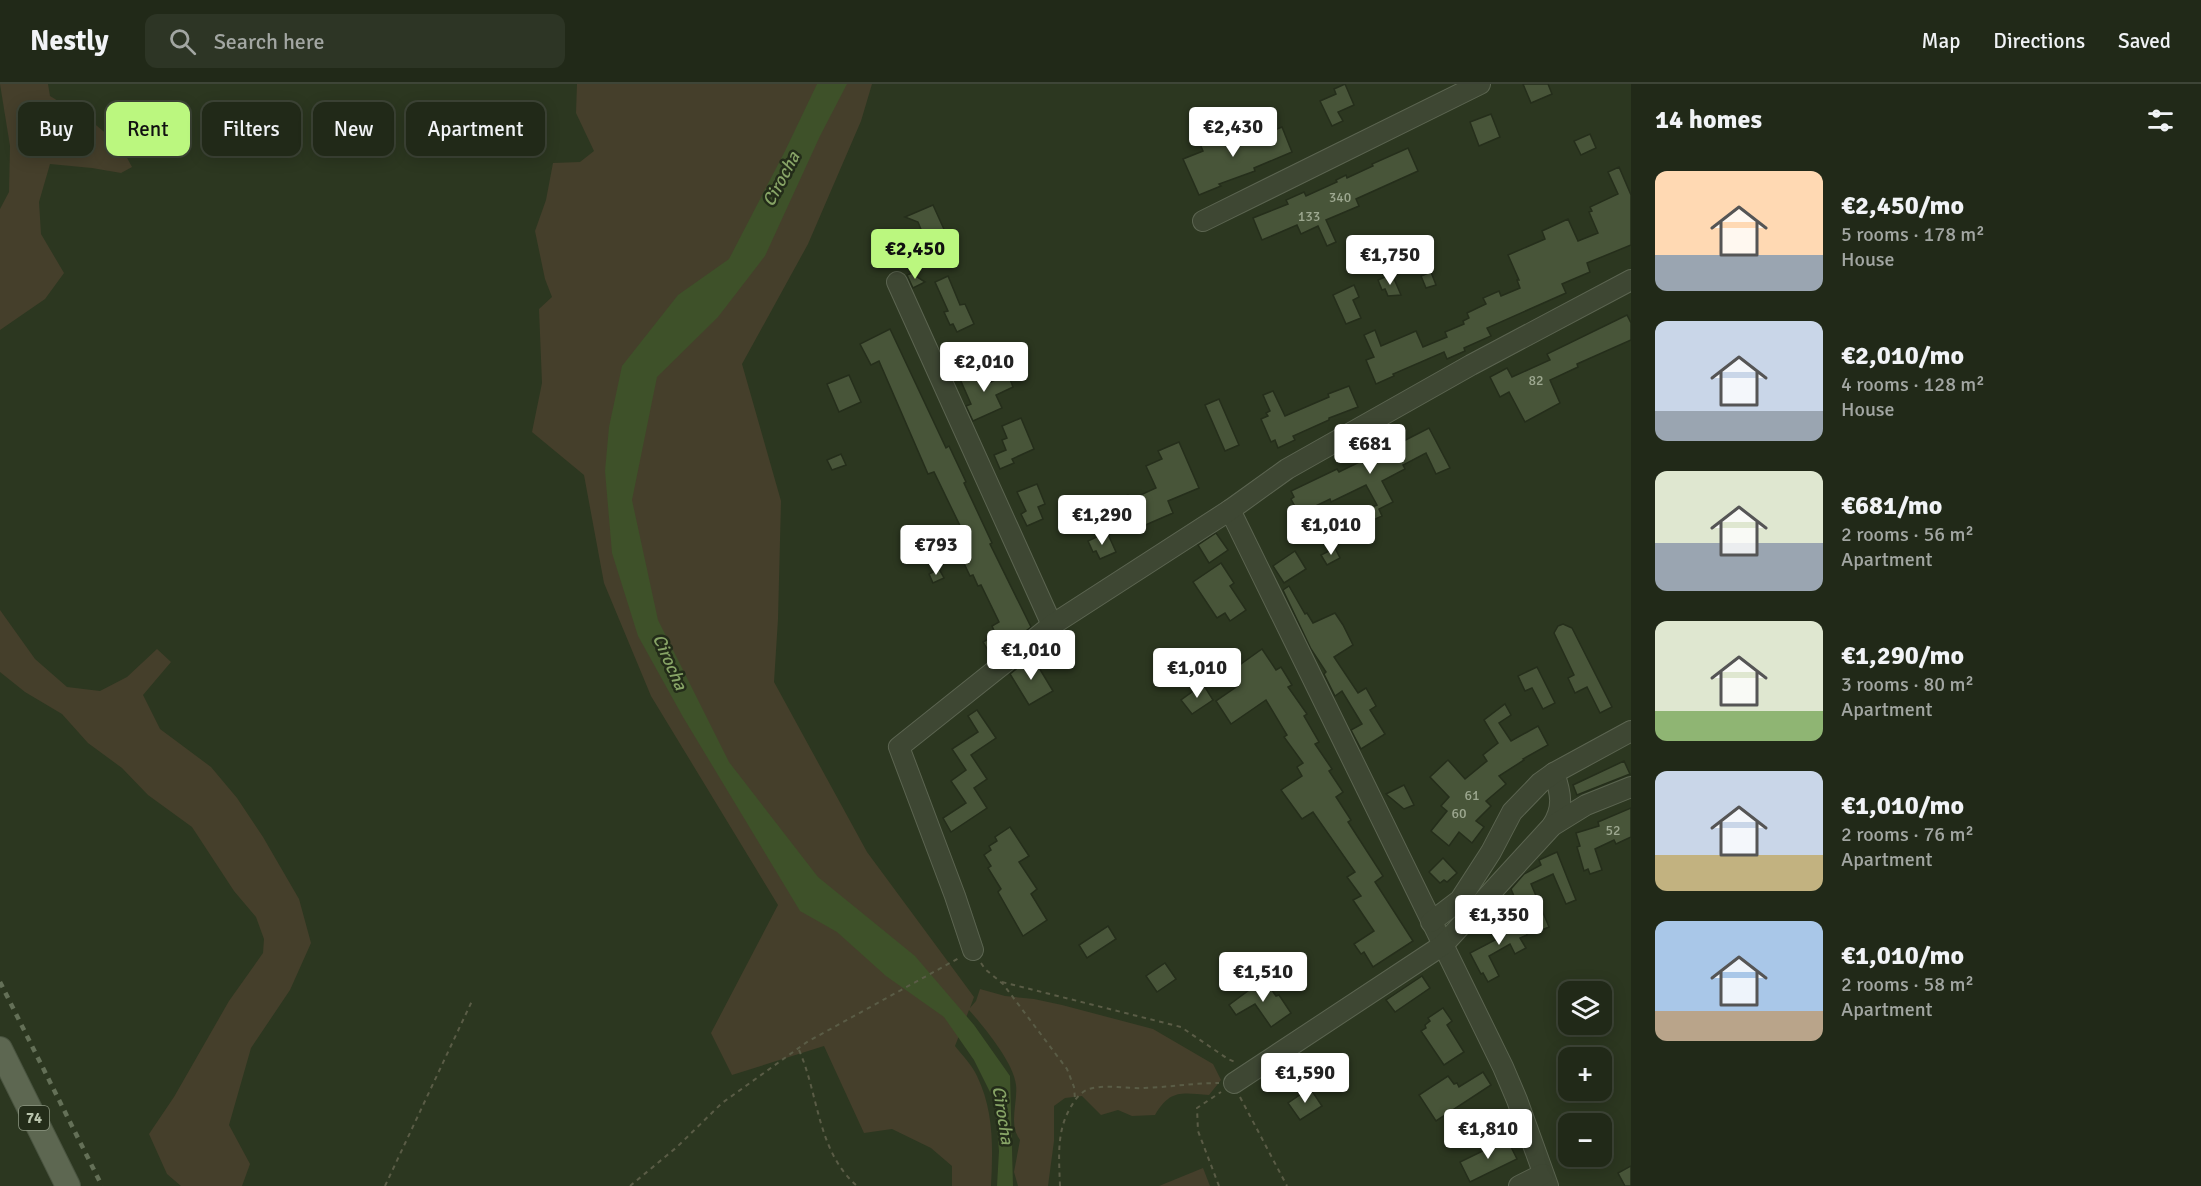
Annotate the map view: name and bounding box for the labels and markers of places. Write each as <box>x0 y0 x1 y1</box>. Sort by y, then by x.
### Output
pin: €2,430 <box>1184 107 1282 158</box>
pin: €2,450 <box>866 229 964 280</box>
pin: €1,750 <box>1341 235 1439 286</box>
pin: €2,010 <box>935 342 1033 393</box>
pin: €681 <box>1334 424 1406 475</box>
pin: €1,290 <box>1053 495 1151 546</box>
pin: €1,010 <box>1282 505 1380 556</box>
pin: €793 <box>900 525 972 576</box>
pin: €1,010 <box>982 630 1080 681</box>
pin: €1,010 <box>1148 648 1246 699</box>
pin: €1,350 <box>1450 895 1548 946</box>
pin: €1,510 <box>1214 952 1312 1003</box>
pin: €1,590 <box>1256 1053 1354 1104</box>
pin: €1,810 <box>1439 1109 1537 1160</box>

